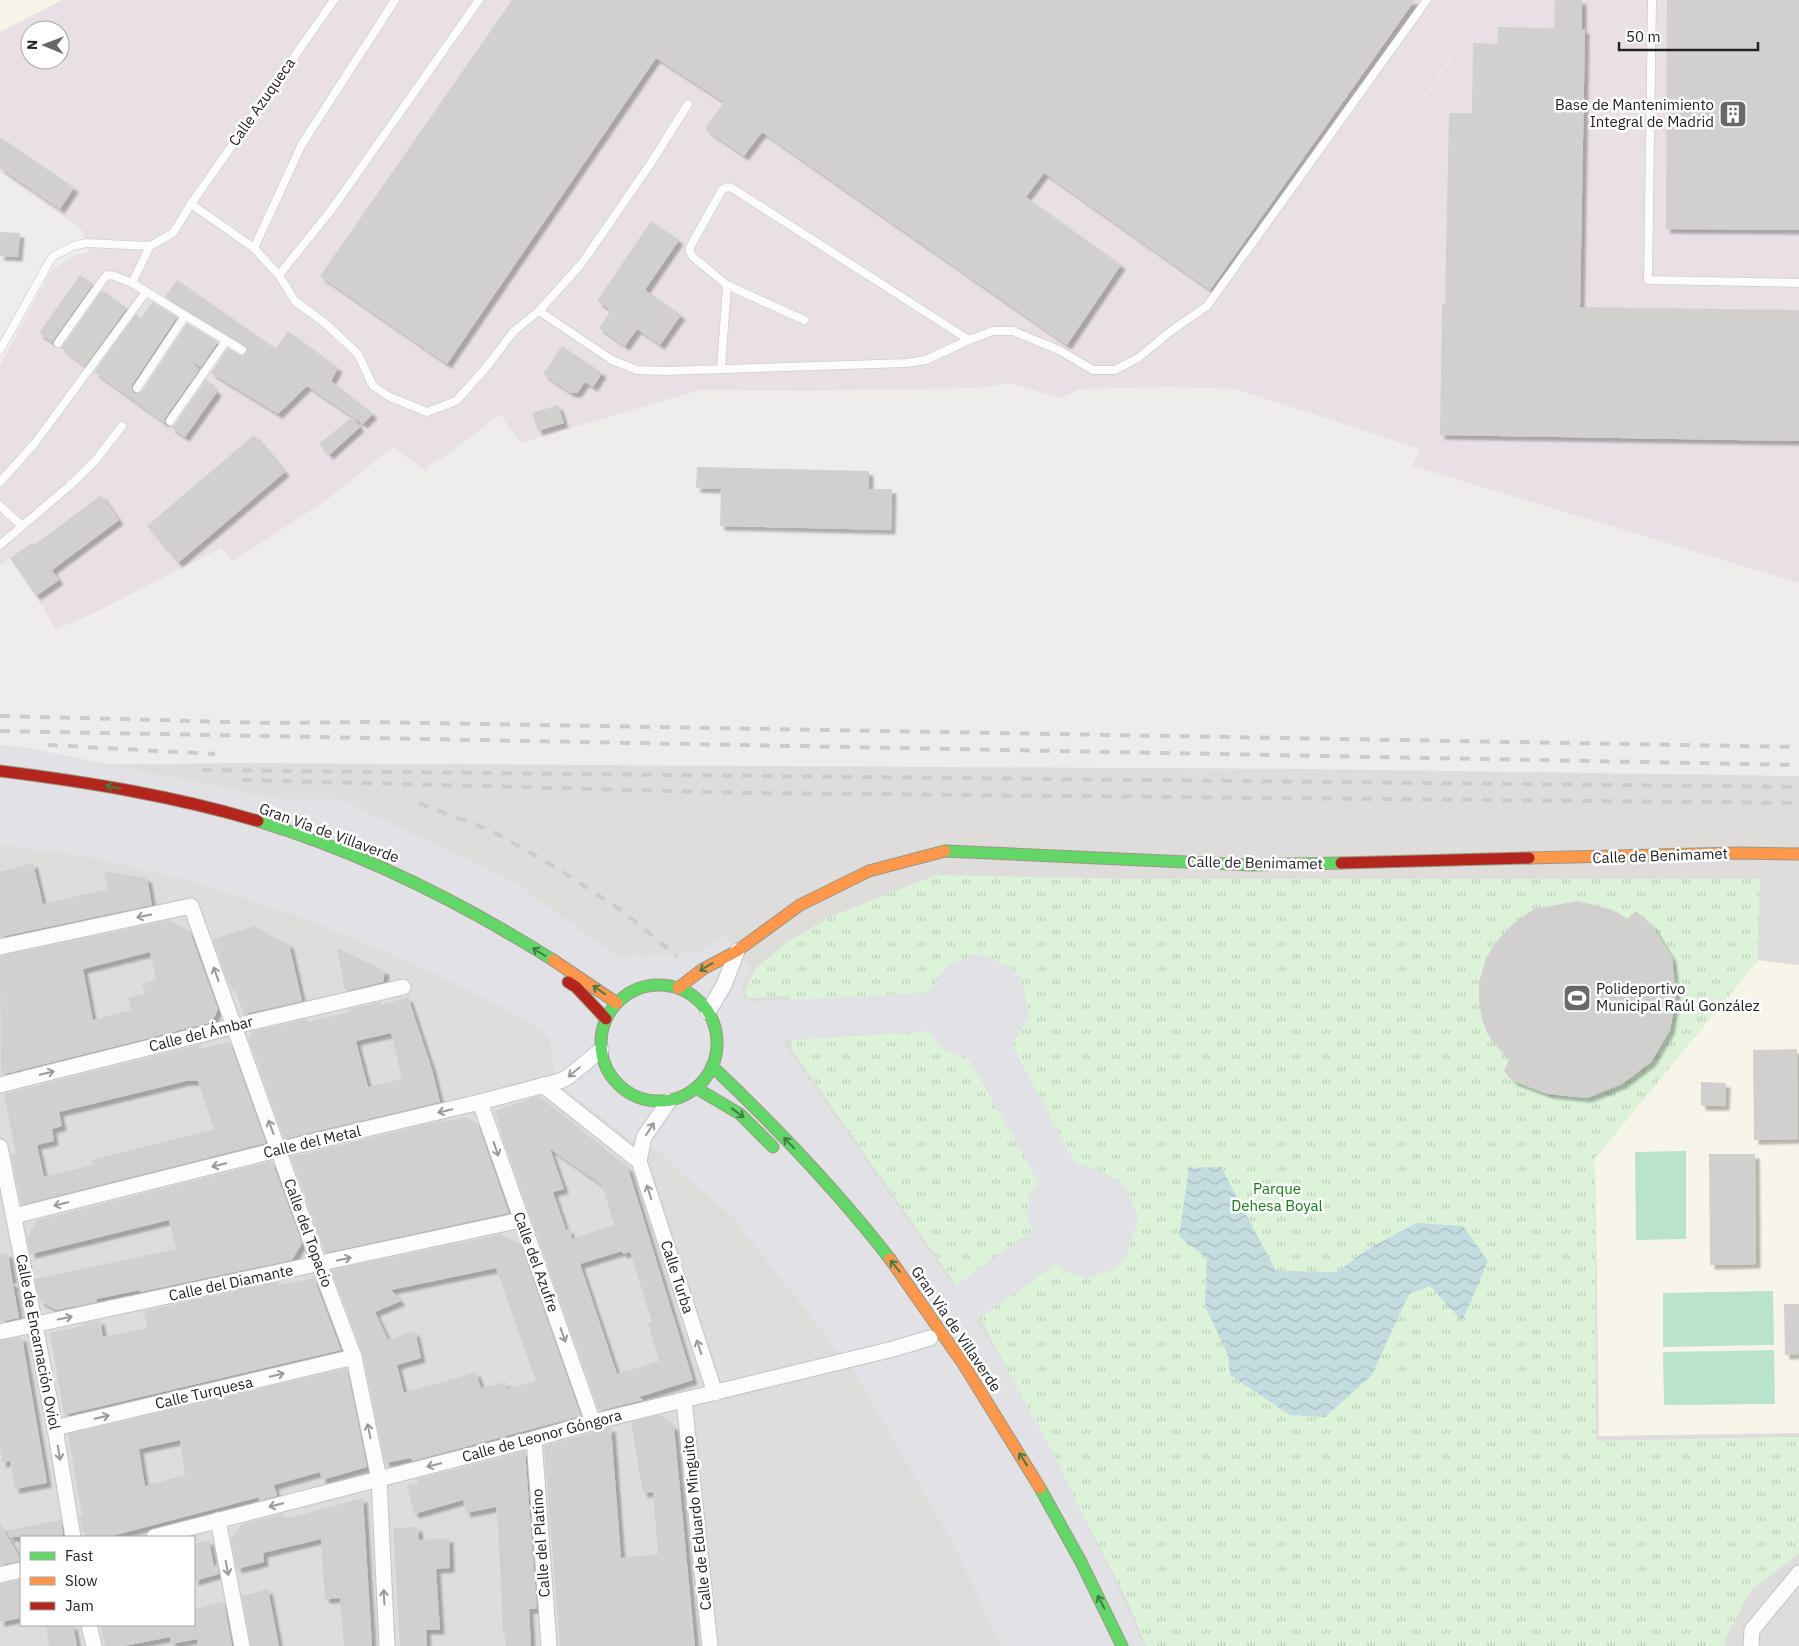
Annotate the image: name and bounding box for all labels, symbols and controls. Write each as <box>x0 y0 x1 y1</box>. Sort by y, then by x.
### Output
north arrow <box>20 20 70 70</box>
scale bar <box>1619 20 1758 52</box>
text: 50 m <box>1626 27 1661 46</box>
text: N <box>23 40 41 50</box>
street label: Calle Azuqueca <box>224 54 299 150</box>
place label: Base de Mantenimiento Integral de Madrid <box>1555 95 1714 131</box>
building icon: Base de Mantenimiento Integral de Madrid <box>1718 99 1748 129</box>
one-way arrow <box>105 782 121 791</box>
street label: Gran Vía de Villaverde <box>257 798 402 867</box>
street label: Calle de Benimamet <box>1592 844 1728 867</box>
street label: Calle de Benimamet <box>1187 852 1323 873</box>
one-way arrow <box>136 912 152 921</box>
one-way arrow <box>532 946 546 957</box>
one-way arrow <box>700 963 714 973</box>
one-way arrow <box>211 967 220 983</box>
place label: Polideportivo Municipal Raúl González <box>1596 979 1760 1015</box>
sports icon: Polideportivo Municipal Raúl González <box>1562 983 1592 1013</box>
one-way arrow <box>592 985 606 995</box>
street label: Calle del Ámbar <box>147 1011 255 1056</box>
one-way arrow <box>568 1066 581 1078</box>
one-way arrow <box>39 1068 55 1077</box>
one-way arrow <box>438 1107 454 1116</box>
one-way arrow <box>731 1108 744 1119</box>
one-way arrow <box>266 1120 275 1136</box>
street label: Calle del Metal <box>261 1121 363 1162</box>
one-way arrow <box>645 1123 655 1137</box>
one-way arrow <box>783 1137 795 1149</box>
one-way arrow <box>492 1140 501 1156</box>
one-way arrow <box>211 1161 227 1170</box>
street label: Calle del Topacio <box>280 1176 337 1290</box>
park label: Parque Dehesa Boyal <box>1231 1179 1323 1215</box>
one-way arrow <box>644 1184 654 1200</box>
one-way arrow <box>54 1200 70 1209</box>
street label: Calle del Azufre <box>509 1209 563 1315</box>
street label: Calle Turba <box>657 1238 698 1316</box>
street label: Calle de Encarnación Oviol <box>12 1252 65 1431</box>
one-way arrow <box>335 1254 351 1263</box>
street label: Calle del Diamante <box>167 1260 295 1305</box>
one-way arrow <box>889 1260 900 1273</box>
street label: Gran Vía de Villaverde <box>907 1262 1006 1395</box>
one-way arrow <box>56 1313 72 1322</box>
one-way arrow <box>559 1326 568 1342</box>
one-way arrow <box>694 1339 704 1355</box>
one-way arrow <box>269 1370 285 1379</box>
street label: Calle Turquesa <box>153 1372 255 1413</box>
street label: Calle de Leonor Góngora <box>460 1405 624 1466</box>
one-way arrow <box>94 1412 110 1421</box>
one-way arrow <box>364 1424 373 1440</box>
street label: Calle de Eduardo Minguito <box>678 1435 715 1611</box>
one-way arrow <box>54 1444 64 1460</box>
one-way arrow <box>1018 1453 1028 1467</box>
one-way arrow <box>426 1461 442 1470</box>
street label: Calle del Platino <box>527 1488 554 1598</box>
one-way arrow <box>269 1501 285 1510</box>
legend <box>20 1536 195 1626</box>
text: Fast <box>65 1546 93 1565</box>
one-way arrow <box>223 1560 233 1576</box>
text: Slow <box>65 1571 98 1590</box>
one-way arrow <box>380 1590 389 1606</box>
one-way arrow <box>1096 1595 1105 1610</box>
text: Jam <box>65 1596 94 1615</box>

